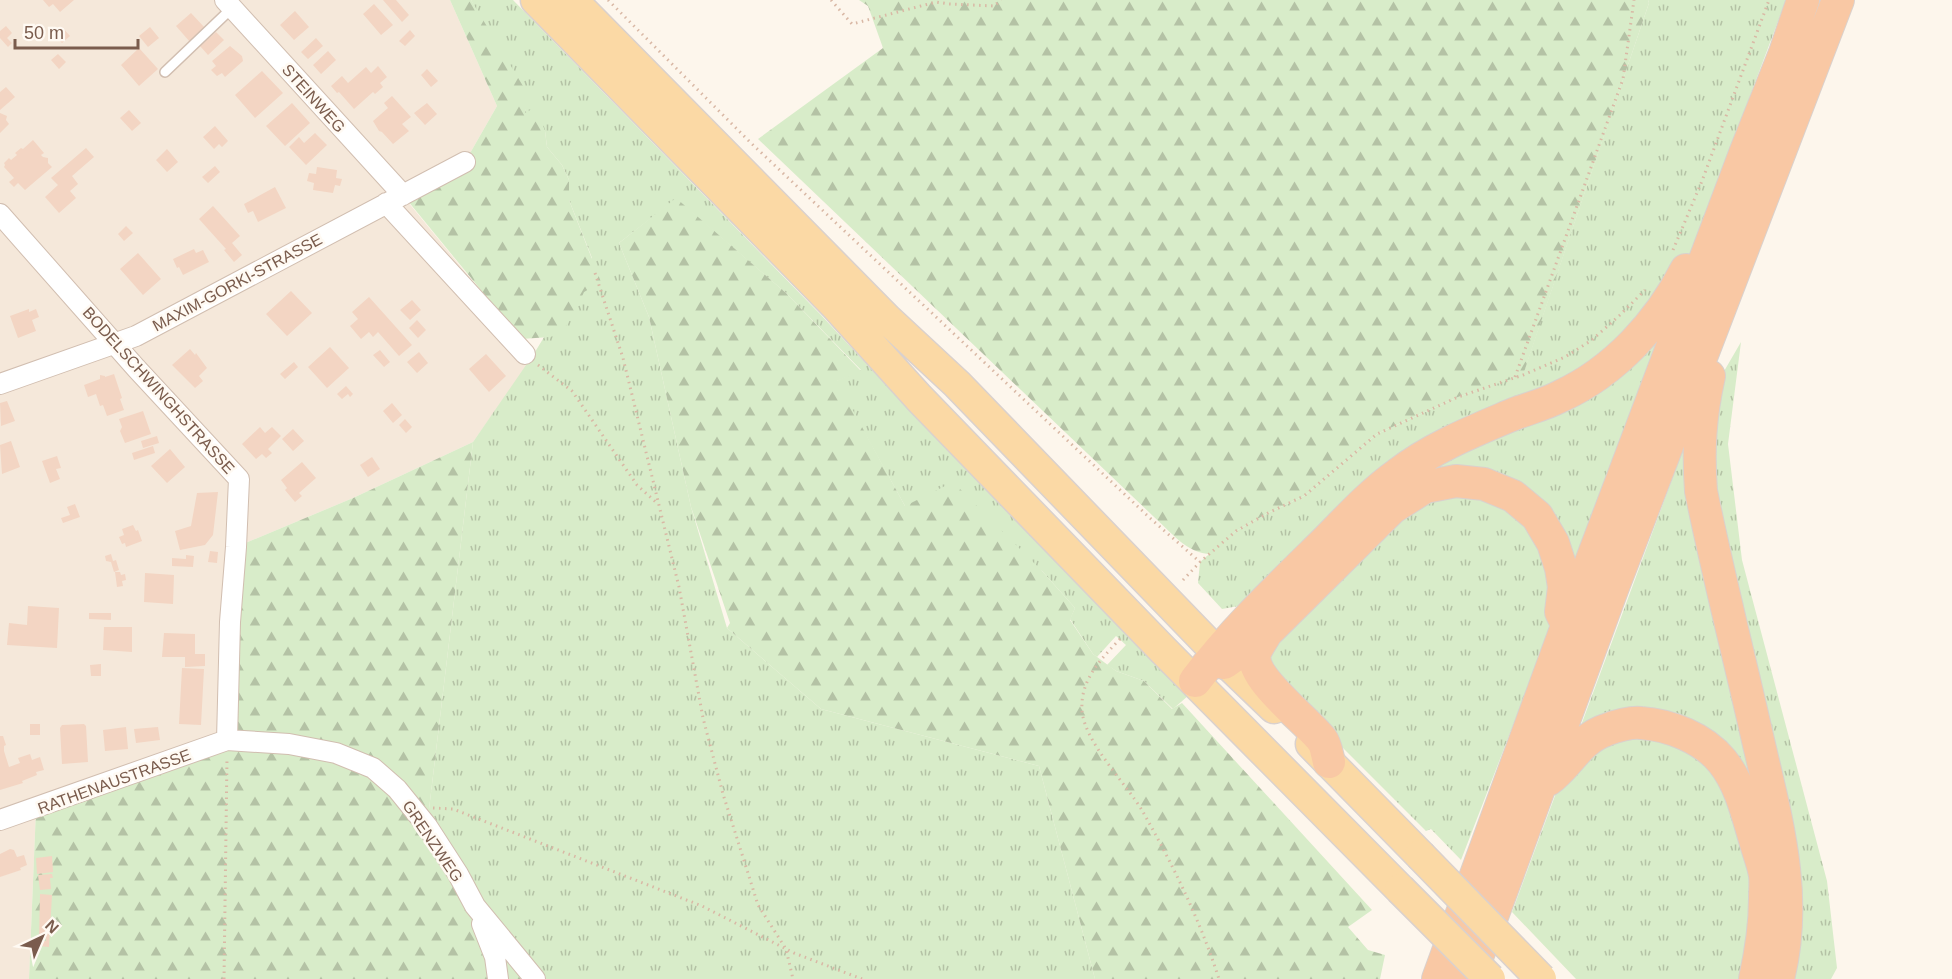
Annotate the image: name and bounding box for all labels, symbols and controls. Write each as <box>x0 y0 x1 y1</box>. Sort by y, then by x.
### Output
scale bar <box>15 12 138 50</box>
text: 50 m <box>24 23 64 43</box>
street label: STEINWEG <box>279 61 348 136</box>
street label: MAXIM-GORKI-STRASSE <box>150 230 325 334</box>
street label: BODELSCHWINGHSTRASSE <box>79 304 238 477</box>
street label: RATHENAUSTRASSE <box>35 746 193 817</box>
street label: GRENZWEG <box>399 797 466 885</box>
north arrow <box>12 907 72 967</box>
text: N <box>42 916 62 937</box>

